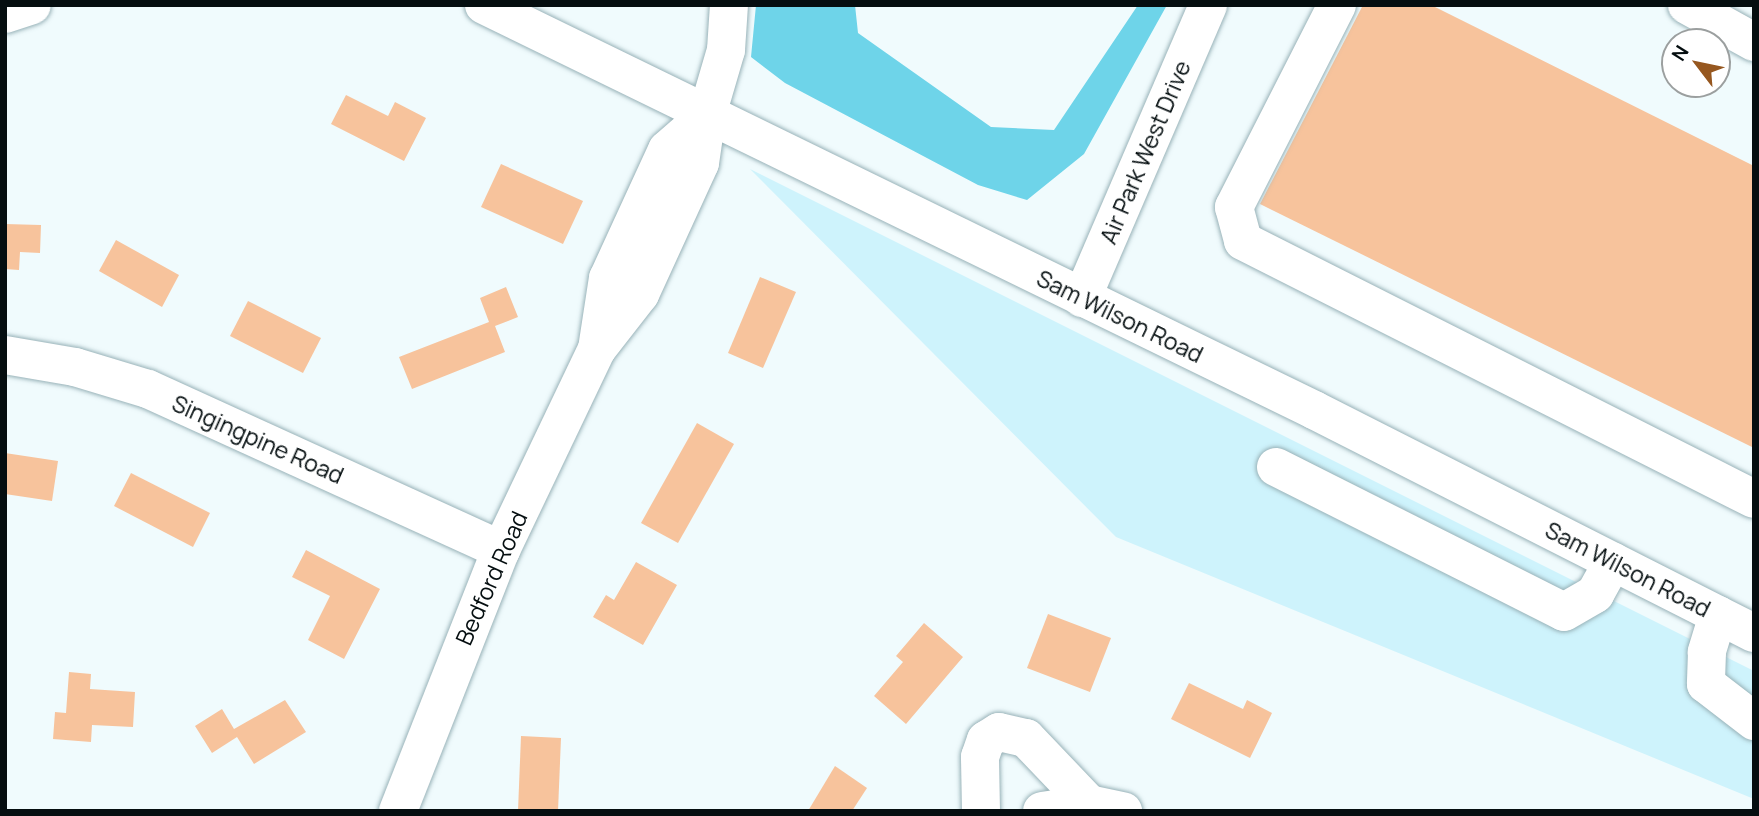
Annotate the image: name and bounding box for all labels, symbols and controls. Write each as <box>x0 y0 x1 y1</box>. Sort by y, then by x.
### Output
north arrow <box>1661 28 1731 98</box>
text: N <box>1665 40 1695 66</box>
street label: Air Park West Drive <box>1094 56 1196 248</box>
street label: Sam Wilson Road <box>1032 264 1208 368</box>
street label: Singingpine Road <box>168 389 348 489</box>
street label: Bedford Road <box>449 507 533 649</box>
street label: Sam Wilson Road <box>1541 516 1715 622</box>

